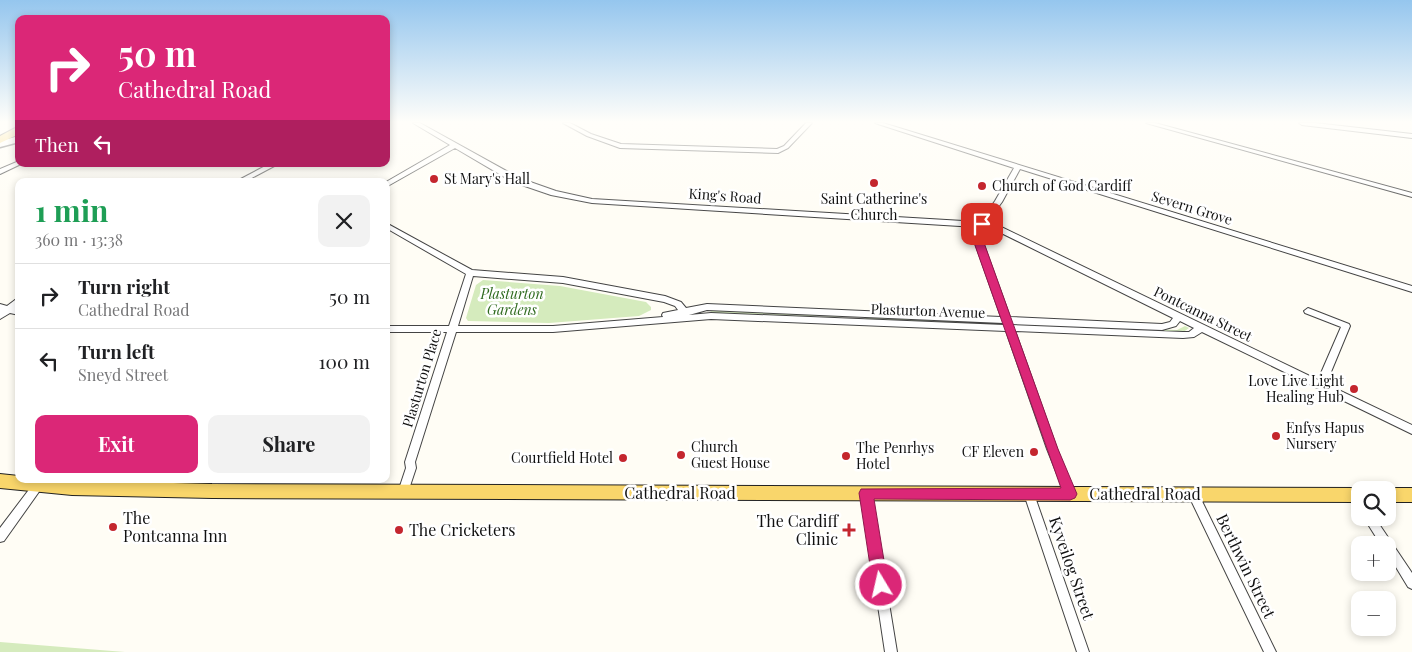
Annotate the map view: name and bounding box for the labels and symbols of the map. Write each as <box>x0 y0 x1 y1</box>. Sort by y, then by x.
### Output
place label: St Mary's Hall <box>444 169 530 188</box>
marker: St Mary's Hall <box>428 173 440 185</box>
place label: Church of God Cardiff <box>992 176 1133 195</box>
marker: Saint Catherine's Church <box>868 177 880 189</box>
marker: Church of God Cardiff <box>976 180 988 192</box>
street label: King's Road <box>688 183 762 208</box>
street label: Severn Grove <box>1149 186 1235 229</box>
place label: Saint Catherine's Church <box>821 189 927 224</box>
pin <box>961 203 1003 245</box>
street label: Pontcanna Street <box>1151 281 1257 346</box>
park label: Plasturton Gardens <box>479 284 544 319</box>
street label: Plasturton Avenue <box>870 299 986 322</box>
street label: Plasturton Place <box>398 326 446 429</box>
place label: Love Live Light Healing Hub <box>1248 371 1345 406</box>
marker: Love Live Light Healing Hub <box>1348 383 1360 395</box>
place label: Enfys Hapus Nursery <box>1286 418 1364 453</box>
marker: Enfys Hapus Nursery <box>1270 430 1282 442</box>
place label: Church Guest House <box>691 437 770 472</box>
place label: The Penrhys Hotel <box>856 438 934 473</box>
place label: CF Eleven <box>962 442 1025 461</box>
marker: CF Eleven <box>1028 446 1040 458</box>
place label: Courtfield Hotel <box>511 448 613 467</box>
marker: Church Guest House <box>675 449 687 461</box>
marker: The Penrhys Hotel <box>840 450 852 462</box>
marker: Courtfield Hotel <box>617 452 629 464</box>
street label: Cathedral Road <box>624 482 736 503</box>
street label: Cathedral Road <box>1089 483 1201 504</box>
place label: The Pontcanna Inn <box>123 507 228 546</box>
place label: The Cardiff Clinic <box>756 510 840 549</box>
street label: Berthwin Street <box>1212 510 1281 622</box>
street label: Kyveilog Street <box>1045 514 1100 622</box>
place label: The Cricketers <box>409 519 515 540</box>
marker: The Pontcanna Inn <box>107 521 119 533</box>
marker: The Cardiff Clinic <box>842 523 856 537</box>
marker: The Cricketers <box>393 524 405 536</box>
position arrow <box>854 558 906 610</box>

